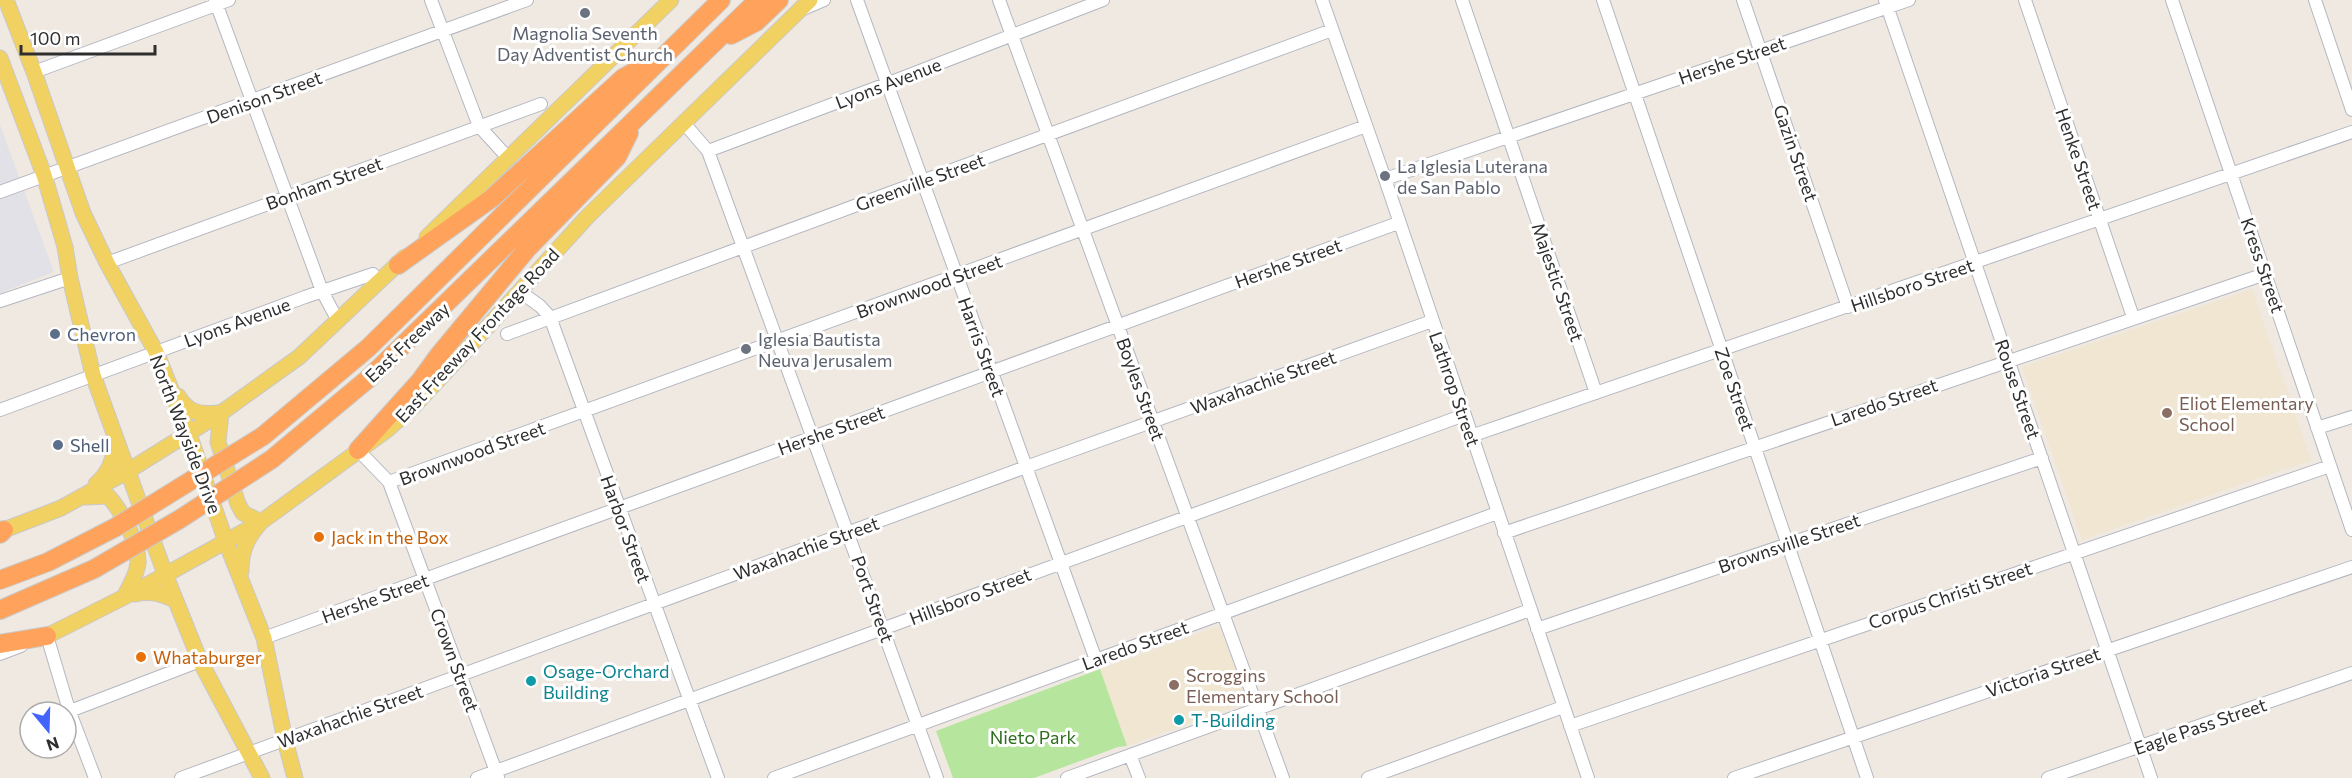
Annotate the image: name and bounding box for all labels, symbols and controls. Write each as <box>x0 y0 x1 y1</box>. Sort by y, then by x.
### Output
marker: Magnolia Seventh Day Adventist Church <box>578 6 592 20</box>
scale bar <box>21 18 154 56</box>
place label: Magnolia Seventh Day Adventist Church <box>497 22 673 65</box>
text: 100 m <box>30 27 80 49</box>
street label: Hershe Street <box>1675 31 1789 89</box>
street label: Lyons Avenue <box>832 53 944 113</box>
street label: Denison Street <box>203 66 325 128</box>
street label: Gazin Street <box>1769 102 1823 204</box>
street label: Henke Street <box>2051 105 2107 213</box>
street label: Greenville Street <box>852 148 988 216</box>
street label: Bonham Street <box>263 152 385 214</box>
place label: La Iglesia Luterana de San Pablo <box>1397 155 1548 198</box>
marker: La Iglesia Luterana de San Pablo <box>1378 169 1392 183</box>
street label: Kress Street <box>2236 215 2290 315</box>
street label: Majestic Street <box>1527 220 1589 344</box>
street label: Hershe Street <box>1232 233 1344 293</box>
street label: East Freeway Frontage Road <box>391 243 563 427</box>
street label: Brownwood Street <box>853 249 1005 323</box>
street label: Hillsboro Street <box>1848 254 1976 316</box>
street label: Lyons Avenue <box>181 293 293 351</box>
street label: Harris Street <box>954 294 1010 400</box>
street label: East Freeway <box>360 297 454 387</box>
place label: Chevron <box>67 323 136 345</box>
marker: Chevron <box>48 327 62 341</box>
place label: Iglesia Bautista Neuva Jerusalem <box>758 328 892 371</box>
street label: Lathrop Street <box>1425 329 1485 449</box>
street label: Boyles Street <box>1112 335 1170 443</box>
street label: Rouse Street <box>1991 336 2045 442</box>
marker: Iglesia Bautista Neuva Jerusalem <box>739 342 753 356</box>
street label: Zoe Street <box>1710 344 1760 434</box>
street label: Waxahachie Street <box>1187 345 1339 419</box>
street label: North Wayside Drive <box>146 352 226 516</box>
street label: Laredo Street <box>1828 373 1940 431</box>
place label: Eliot Elementary School <box>2179 392 2314 435</box>
street label: Hershe Street <box>775 400 887 460</box>
marker: Eliot Elementary School <box>2160 406 2174 420</box>
street label: Brownwood Street <box>396 416 548 490</box>
place label: Shell <box>70 434 110 456</box>
marker: Shell <box>51 438 65 452</box>
street label: Harbor Street <box>596 472 656 586</box>
street label: Brownsville Street <box>1715 508 1863 578</box>
street label: Waxahachie Street <box>730 511 882 585</box>
place label: Jack in the Box <box>331 526 449 548</box>
marker: Jack in the Box <box>312 530 326 544</box>
street label: Port Street <box>847 553 899 645</box>
street label: Corpus Christi Street <box>1865 557 2035 633</box>
street label: Hillsboro Street <box>906 563 1034 629</box>
street label: Hershe Street <box>319 568 431 628</box>
street label: Crown Street <box>426 605 484 715</box>
street label: Laredo Street <box>1079 616 1191 674</box>
street label: Victoria Street <box>1983 642 2103 702</box>
place label: Whataburger <box>153 646 262 668</box>
marker: Whataburger <box>134 650 148 664</box>
place label: Osage-Orchard Building <box>543 660 669 703</box>
place label: Scroggins Elementary School <box>1186 664 1339 707</box>
marker: Osage-Orchard Building <box>524 674 538 688</box>
marker: Scroggins Elementary School <box>1167 678 1181 692</box>
street label: Waxahachie Street <box>274 679 426 753</box>
street label: Eagle Pass Street <box>2131 693 2269 759</box>
north arrow <box>18 700 78 760</box>
place label: T-Building <box>1191 709 1275 731</box>
marker: T-Building <box>1172 713 1186 727</box>
park label: Nieto Park <box>990 726 1077 748</box>
text: N <box>44 734 62 756</box>

